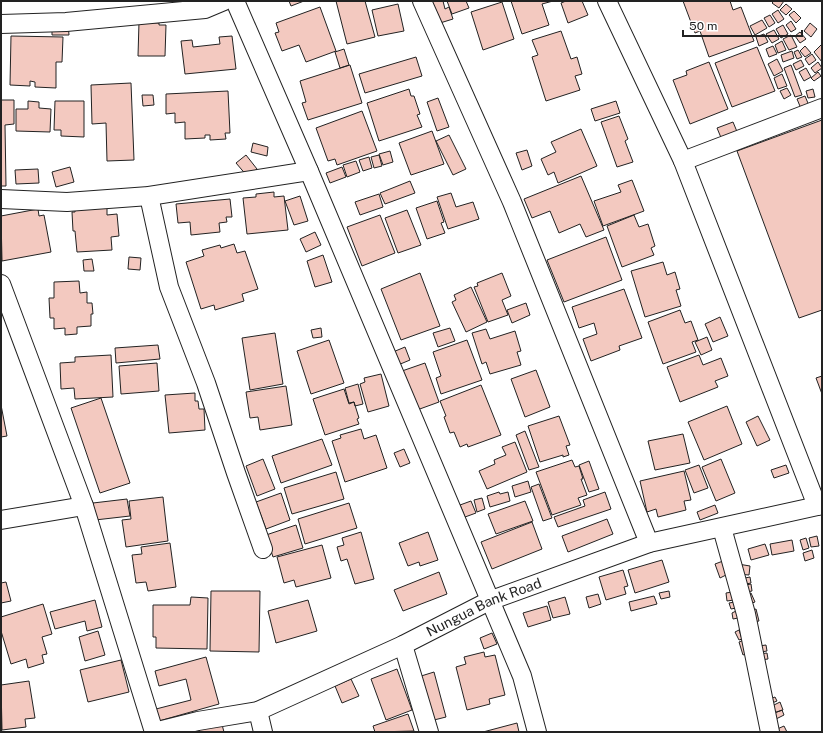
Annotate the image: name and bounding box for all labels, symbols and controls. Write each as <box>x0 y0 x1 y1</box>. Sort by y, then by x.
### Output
scale bar <box>683 12 802 38</box>
text: 50 m <box>689 19 717 33</box>
street label: Nungua Bank Road <box>424 575 544 640</box>

